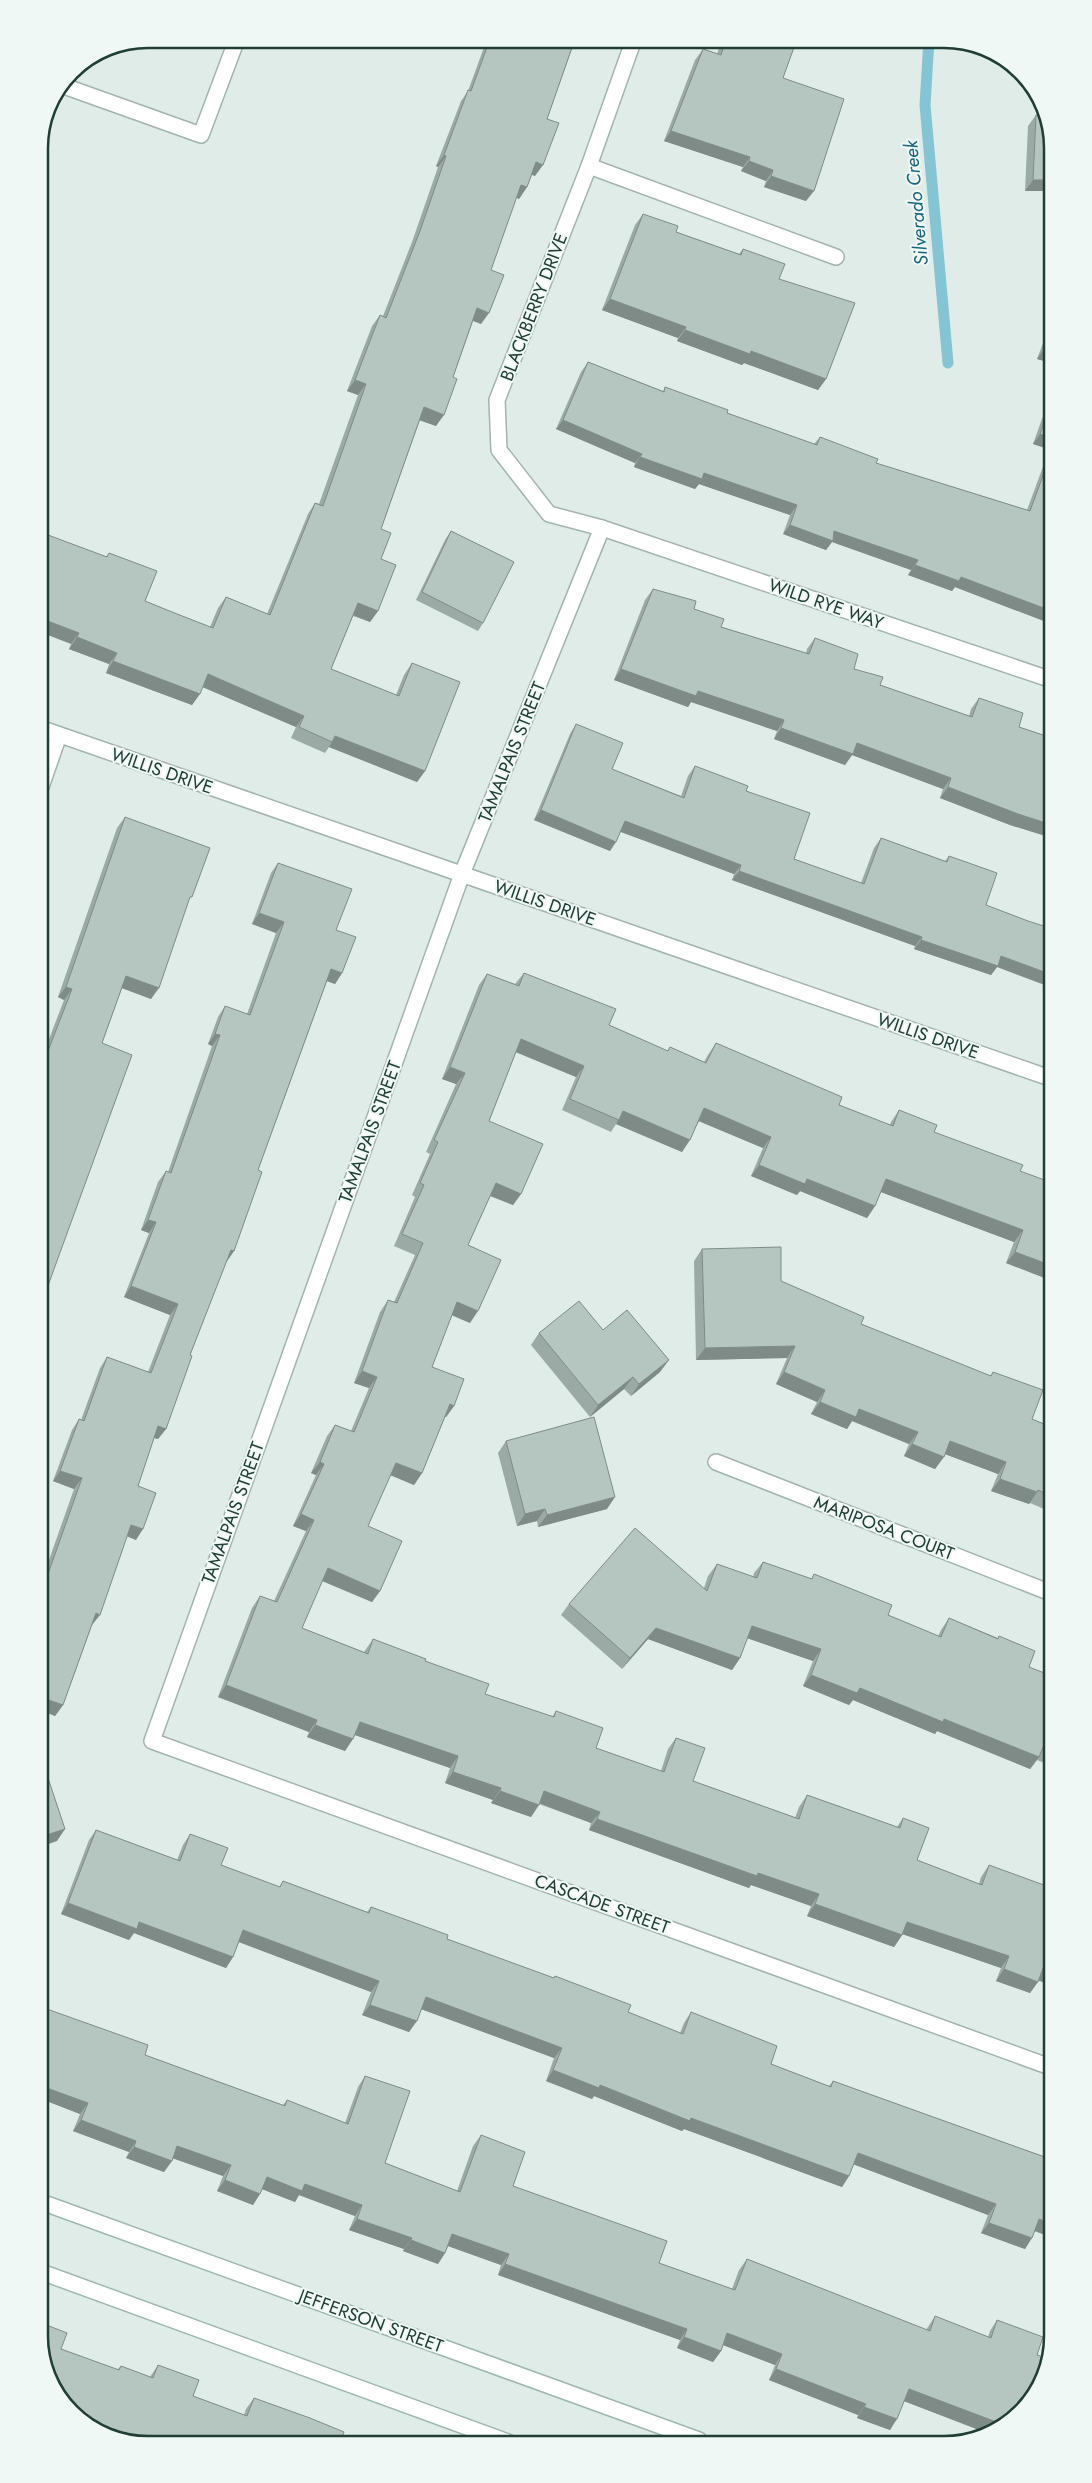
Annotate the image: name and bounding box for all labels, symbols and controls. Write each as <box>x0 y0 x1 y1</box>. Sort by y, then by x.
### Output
water label: Silverado Creek <box>897 138 935 267</box>
street label: BLACKBERRY DRIVE <box>494 229 574 385</box>
street label: WILD RYE WAY <box>765 572 888 636</box>
street label: TAMALPAIS STREET <box>472 677 552 826</box>
street label: WILLIS DRIVE <box>107 741 217 801</box>
street label: WILLIS DRIVE <box>490 873 600 933</box>
street label: WILLIS DRIVE <box>873 1006 983 1066</box>
street label: TAMALPAIS STREET <box>332 1057 408 1207</box>
street label: TAMALPAIS STREET <box>195 1438 271 1588</box>
street label: MARIPOSA COURT <box>810 1489 959 1567</box>
street label: CASCADE STREET <box>531 1868 674 1941</box>
street label: JEFFERSON STREET <box>293 2282 448 2359</box>

